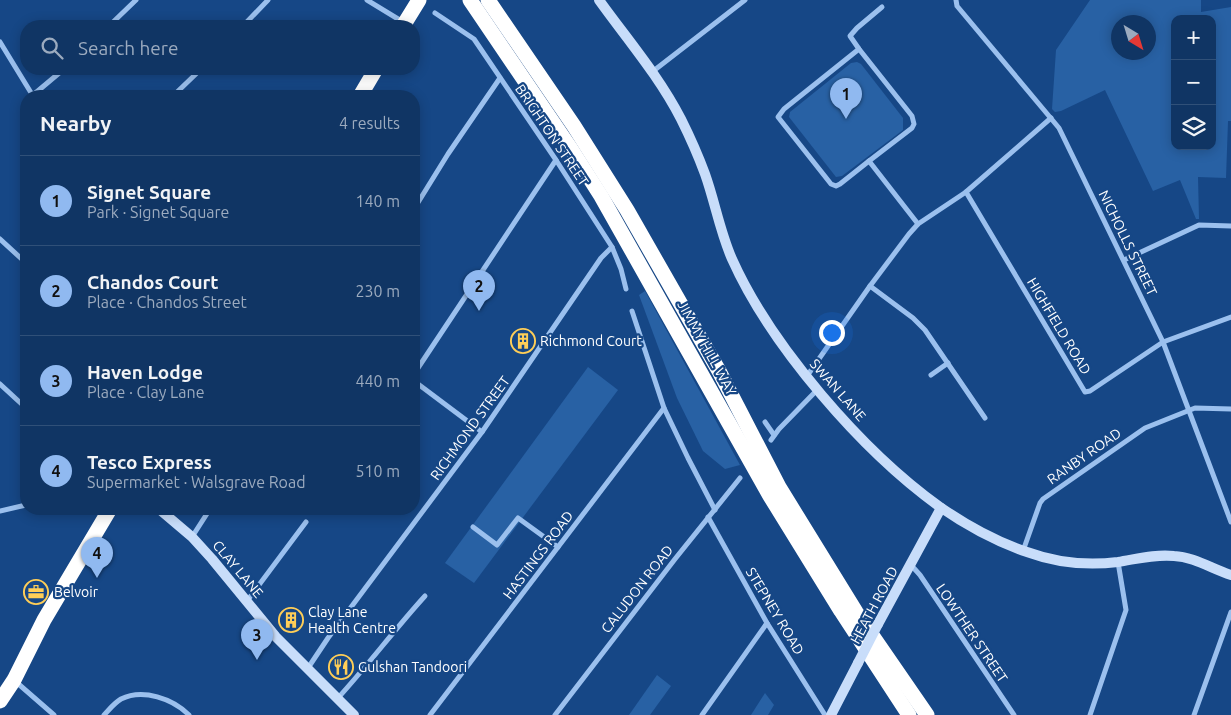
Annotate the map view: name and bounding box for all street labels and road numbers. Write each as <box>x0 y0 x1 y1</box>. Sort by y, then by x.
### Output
street label: BRIGHTON STREET <box>512 81 592 189</box>
street label: NICHOLLS STREET <box>1096 188 1161 298</box>
street label: HIGHFIELD ROAD <box>1024 275 1094 377</box>
street label: JIMMY HILL WAY <box>674 298 740 398</box>
street label: SWAN LANE <box>807 356 869 424</box>
street label: RICHMOND STREET <box>427 373 513 483</box>
street label: RANBY ROAD <box>1044 425 1124 487</box>
street label: HASTINGS ROAD <box>500 508 576 602</box>
street label: CLAY LANE <box>209 537 267 601</box>
street label: CALUDON ROAD <box>598 542 676 636</box>
street label: HEATH ROAD <box>847 563 901 646</box>
street label: STEPNEY ROAD <box>743 564 807 658</box>
street label: LOWTHER STREET <box>933 581 1011 685</box>

